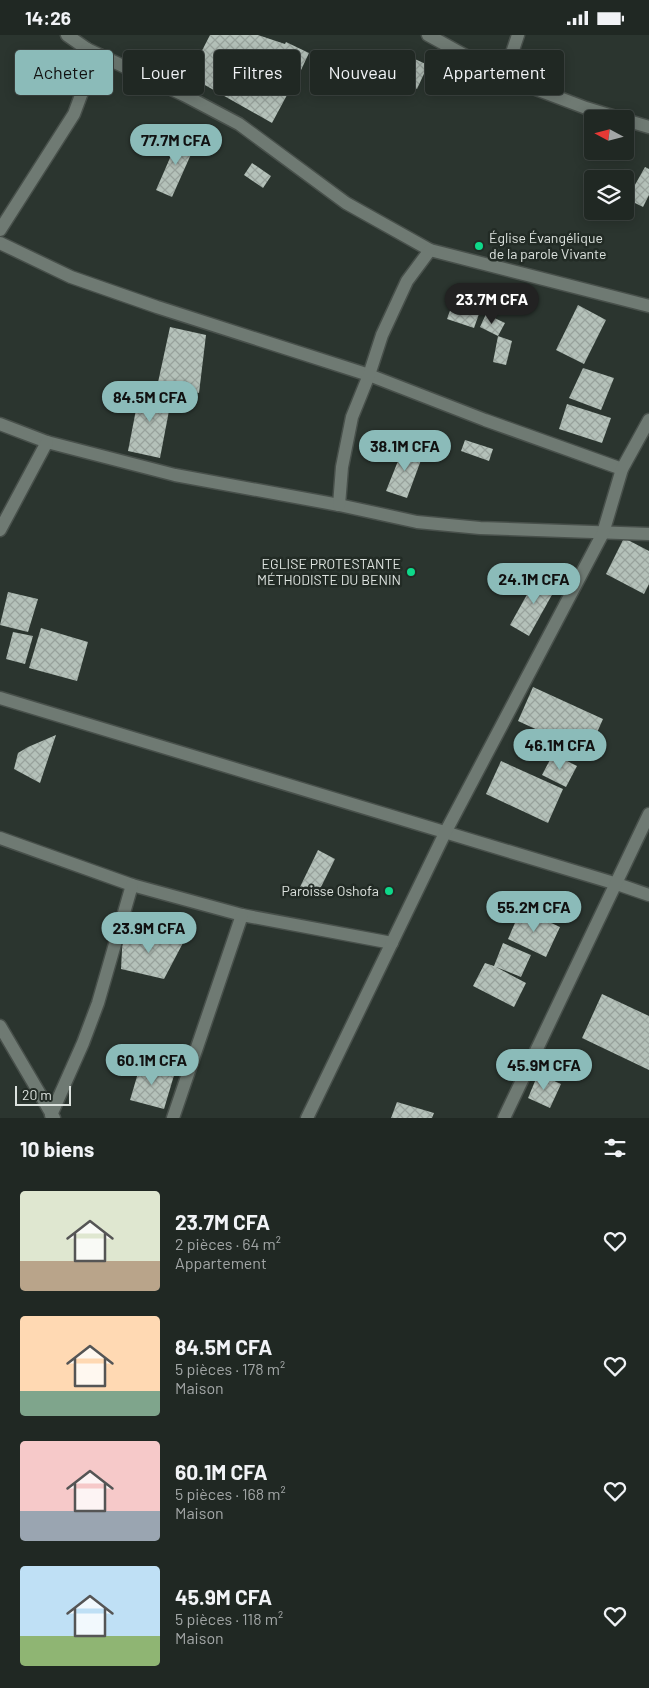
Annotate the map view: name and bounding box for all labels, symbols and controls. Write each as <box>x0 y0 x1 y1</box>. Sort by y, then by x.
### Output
text: 14:26 <box>25 6 71 29</box>
chip: Acheter <box>15 50 113 95</box>
chip: Louer <box>123 50 204 95</box>
chip: Filtres <box>214 50 300 95</box>
chip: Nouveau <box>310 50 415 95</box>
chip: Appartement <box>425 50 564 95</box>
north arrow <box>584 110 634 160</box>
map controls <box>584 110 634 220</box>
pin: 77.7M CFA <box>119 123 233 166</box>
text: 77.7M CFA <box>141 130 211 149</box>
button: layers <box>584 170 634 220</box>
place label: Église Évangélique de la parole Vivante <box>489 229 606 262</box>
marker: Église Évangélique de la parole Vivante <box>473 240 485 252</box>
pin: 23.7M CFA <box>435 283 549 325</box>
text: 23.7M CFA <box>456 289 528 308</box>
pin: 84.5M CFA <box>93 381 207 423</box>
text: 84.5M CFA <box>113 387 187 406</box>
pin: 38.1M CFA <box>348 429 462 472</box>
text: 38.1M CFA <box>370 436 440 455</box>
place label: EGLISE PROTESTANTE MÉTHODISTE DU BENIN <box>257 555 401 588</box>
pin: 24.1M CFA <box>477 563 591 605</box>
marker: EGLISE PROTESTANTE MÉTHODISTE DU BENIN <box>405 566 417 578</box>
text: 24.1M CFA <box>498 569 570 588</box>
pin: 46.1M CFA <box>503 729 617 771</box>
text: 46.1M CFA <box>524 735 596 754</box>
place label: Paroisse Oshofa <box>282 882 379 899</box>
marker: Paroisse Oshofa <box>383 885 395 897</box>
pin: 55.2M CFA <box>477 891 591 933</box>
text: 55.2M CFA <box>497 897 571 916</box>
pin: 23.9M CFA <box>92 911 206 954</box>
text: 23.9M CFA <box>112 918 186 937</box>
pin: 60.1M CFA <box>95 1043 209 1086</box>
pin: 45.9M CFA <box>487 1049 601 1091</box>
text: 60.1M CFA <box>117 1050 187 1069</box>
text: 45.9M CFA <box>507 1055 581 1074</box>
scale bar <box>15 1083 71 1106</box>
text: 20 m <box>22 1086 52 1103</box>
icon: filters <box>601 1134 629 1162</box>
text: 10 biens <box>20 1136 94 1161</box>
text: 23.7M CFA <box>175 1209 270 1234</box>
icon: home <box>60 1211 120 1271</box>
icon: heart <box>601 1227 629 1255</box>
text: 2 pièces · 64 m² <box>175 1234 281 1253</box>
text: Appartement <box>175 1253 267 1272</box>
text: 84.5M CFA <box>175 1334 272 1359</box>
icon: home <box>60 1336 120 1396</box>
icon: heart <box>601 1352 629 1380</box>
text: 5 pièces · 178 m² <box>175 1359 285 1378</box>
text: Maison <box>175 1378 224 1397</box>
text: 60.1M CFA <box>175 1459 268 1484</box>
icon: home <box>60 1461 120 1521</box>
icon: heart <box>601 1477 629 1505</box>
text: 5 pièces · 168 m² <box>175 1484 286 1503</box>
text: Maison <box>175 1503 224 1522</box>
text: 45.9M CFA <box>175 1584 272 1609</box>
icon: home <box>60 1586 120 1646</box>
icon: heart <box>601 1602 629 1630</box>
text: 5 pièces · 118 m² <box>175 1609 283 1628</box>
text: Maison <box>175 1628 224 1647</box>

